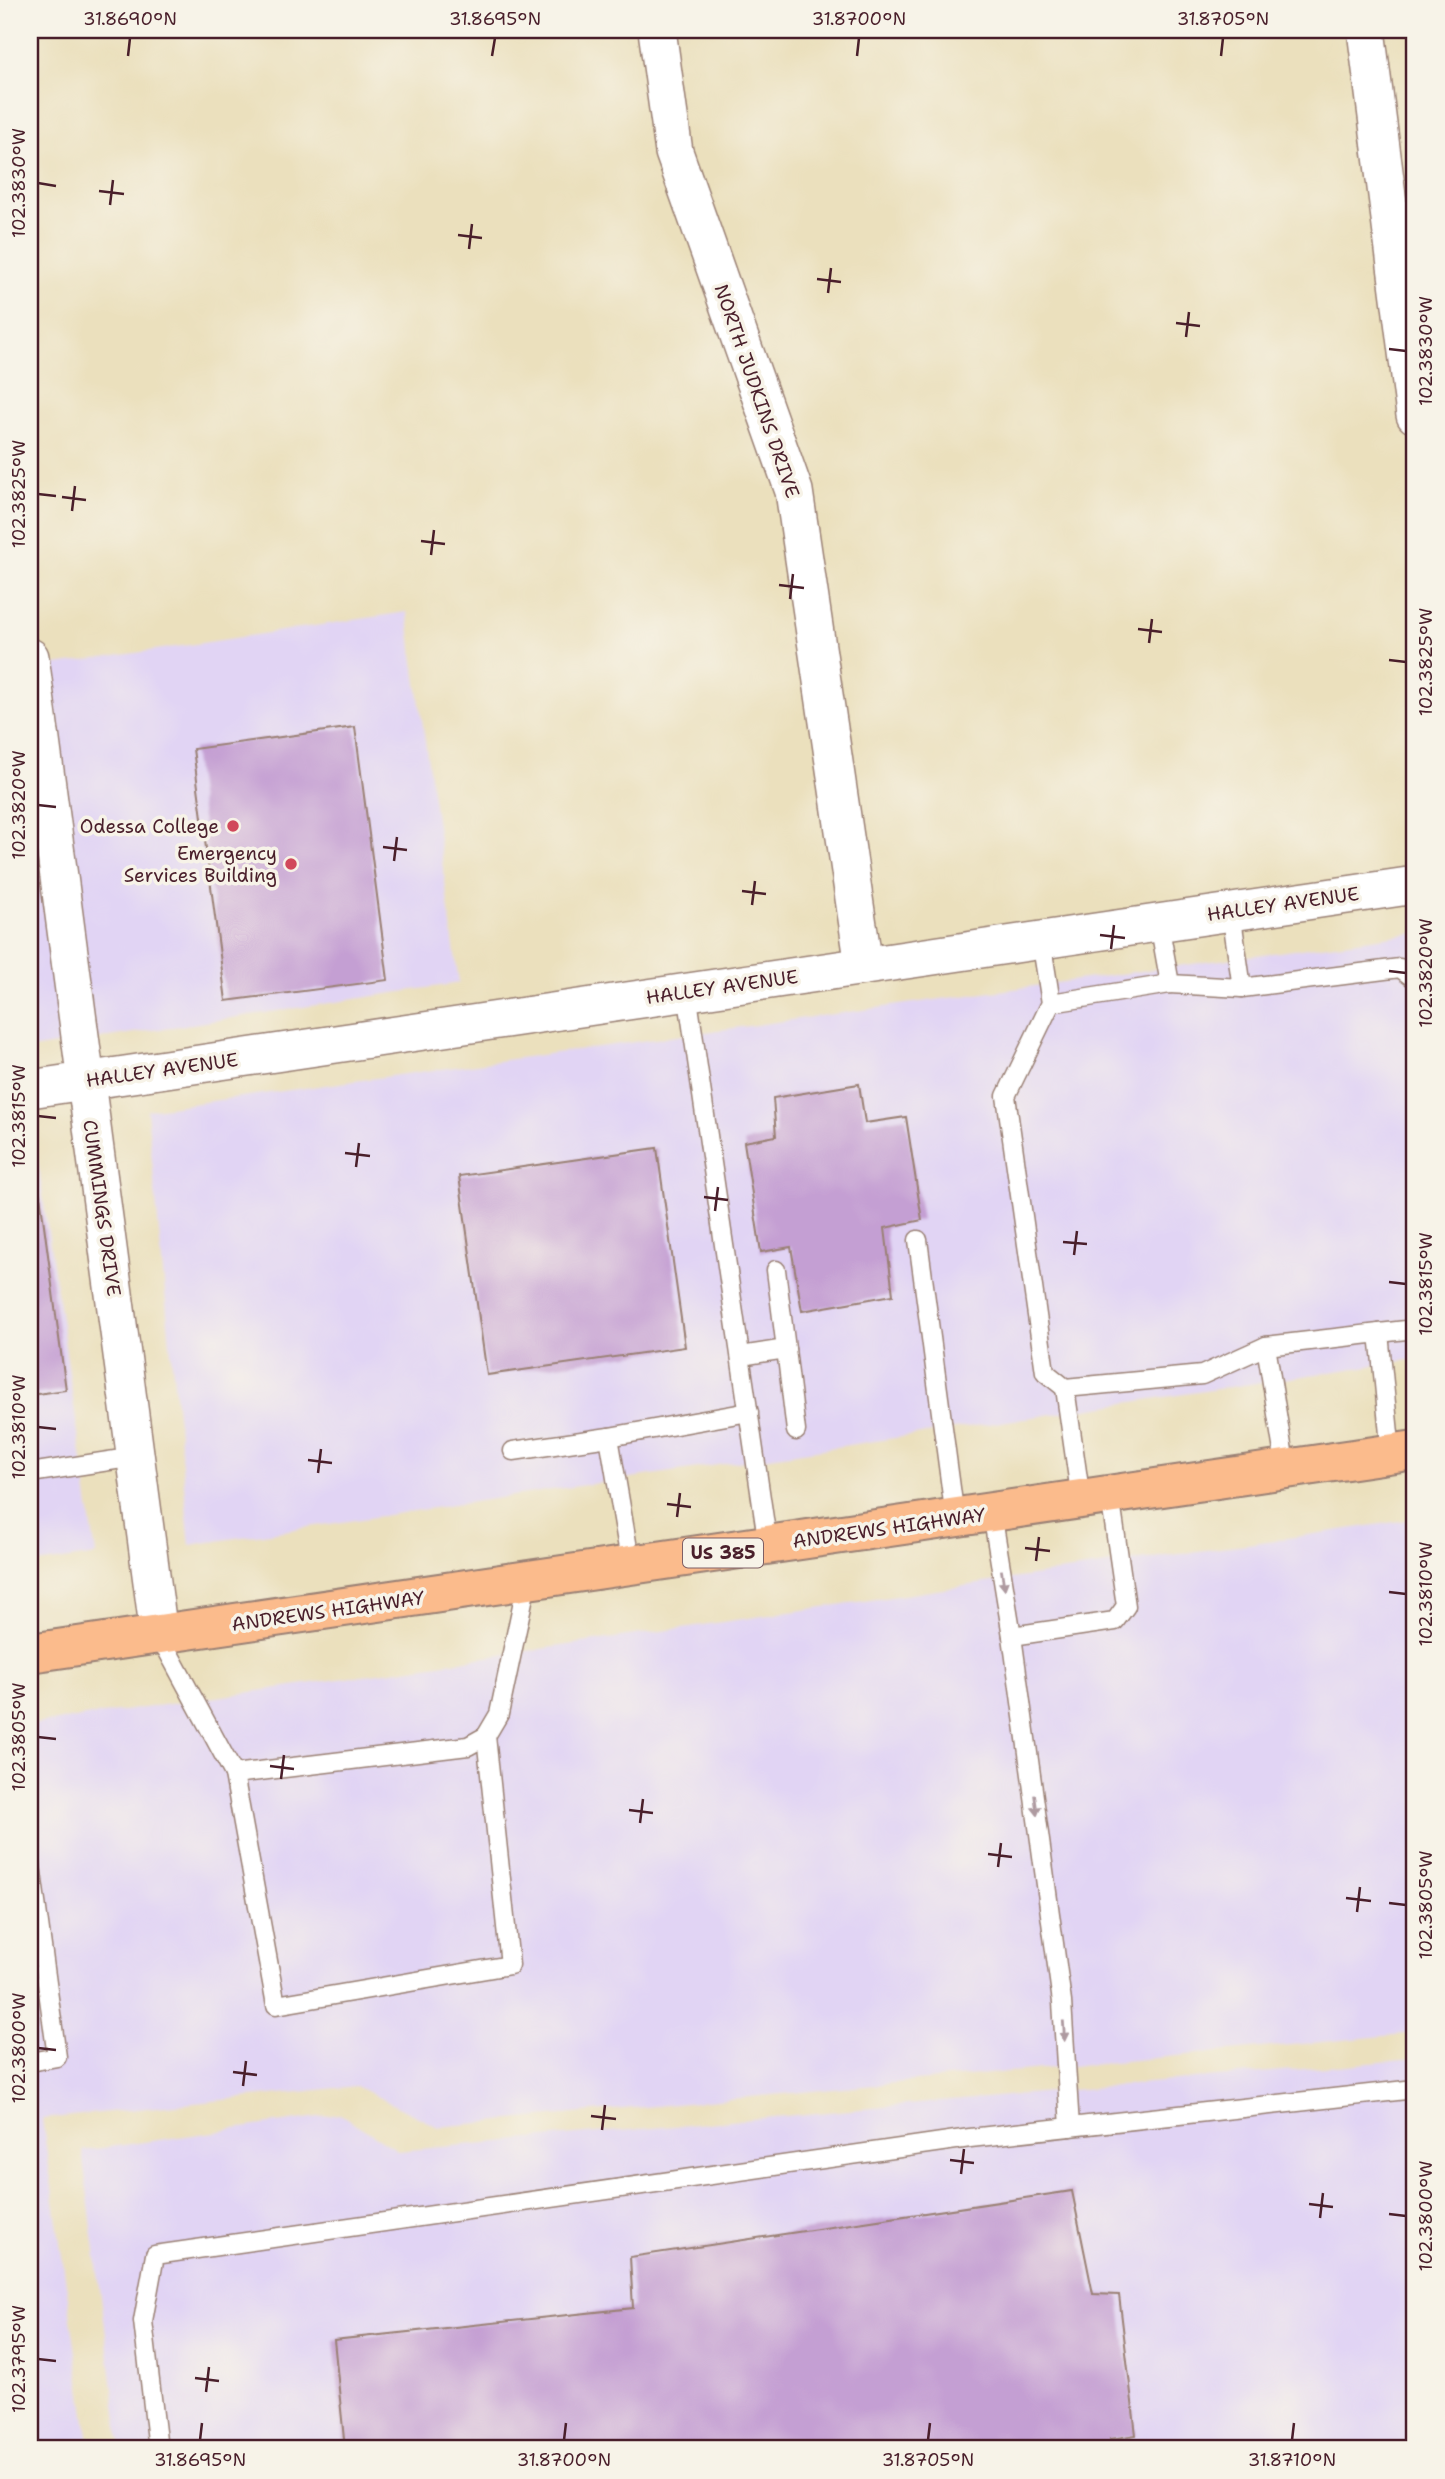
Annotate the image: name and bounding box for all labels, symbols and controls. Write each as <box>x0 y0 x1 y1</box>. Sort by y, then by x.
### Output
text: 31.8690°N <box>83 7 177 31</box>
text: 31.8695°N <box>449 7 541 31</box>
text: 31.8700°N <box>812 7 906 31</box>
text: 31.8705°N <box>1177 7 1269 31</box>
text: 102.3830°W <box>7 128 31 238</box>
street label: NORTH JUDKINS DRIVE <box>709 281 805 501</box>
text: 102.3830°W <box>1414 296 1438 406</box>
text: 102.3825°W <box>7 440 31 548</box>
text: 102.3825°W <box>1414 608 1438 716</box>
text: 102.3820°W <box>7 750 31 860</box>
place label: Odessa College <box>80 814 219 839</box>
marker: Odessa College <box>225 818 241 834</box>
place label: Emergency Services Building <box>124 841 277 888</box>
marker: Emergency Services Building <box>283 856 299 872</box>
street label: HALLEY AVENUE <box>1205 881 1361 927</box>
text: 102.3820°W <box>1414 918 1438 1028</box>
street label: HALLEY AVENUE <box>644 964 800 1010</box>
street label: HALLEY AVENUE <box>84 1047 240 1093</box>
text: 102.3815°W <box>7 1064 31 1168</box>
street label: CUMMINGS DRIVE <box>77 1118 127 1298</box>
text: 102.3815°W <box>1414 1232 1438 1336</box>
text: 102.3810°W <box>7 1374 31 1480</box>
street label: ANDREWS HIGHWAY <box>791 1502 988 1554</box>
road number: US 385 <box>683 1538 763 1568</box>
text: 102.3810°W <box>1414 1541 1438 1647</box>
one-way arrow <box>998 1569 1009 1591</box>
street label: ANDREWS HIGHWAY <box>230 1585 427 1637</box>
text: 102.3805°W <box>7 1682 31 1792</box>
one-way arrow <box>1030 1794 1041 1816</box>
text: 102.3805°W <box>1414 1850 1438 1960</box>
text: 102.3800°W <box>7 1993 31 2103</box>
one-way arrow <box>1059 2020 1070 2042</box>
text: 102.3800°W <box>1414 2161 1438 2271</box>
text: 102.3795°W <box>7 2305 31 2413</box>
text: 31.8695°N <box>154 2448 246 2472</box>
text: 31.8700°N <box>517 2448 611 2472</box>
text: 31.8705°N <box>882 2448 974 2472</box>
text: 31.8710°N <box>1248 2448 1336 2472</box>

